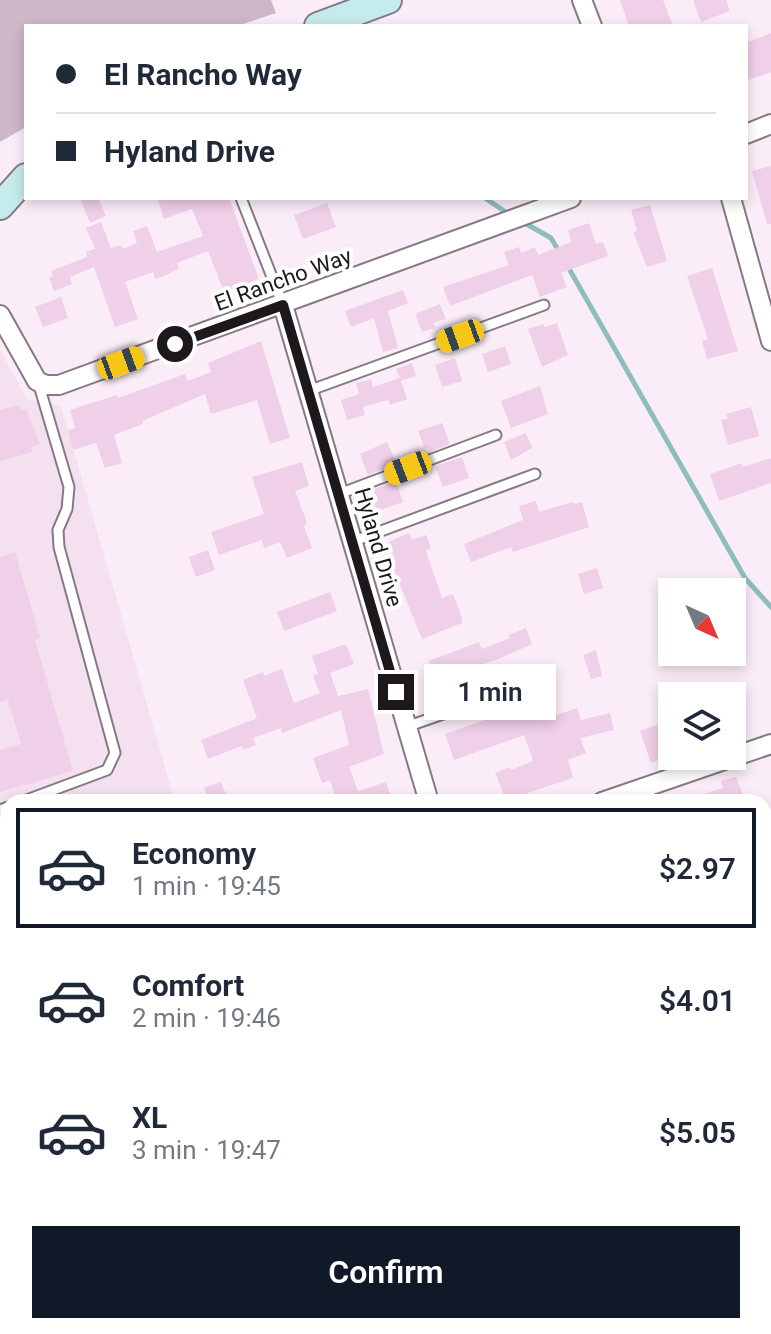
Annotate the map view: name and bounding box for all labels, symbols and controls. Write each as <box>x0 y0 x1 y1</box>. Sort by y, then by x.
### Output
text: El Rancho Way <box>104 57 302 92</box>
text: Hyland Drive <box>104 134 275 169</box>
street label: El Rancho Way <box>211 243 356 316</box>
car <box>433 317 487 355</box>
route start <box>157 326 193 362</box>
car <box>94 344 148 382</box>
car <box>381 448 435 488</box>
street label: Hyland Drive <box>350 485 407 610</box>
north arrow <box>658 578 746 666</box>
map controls <box>658 578 746 770</box>
callout: 1 min <box>424 664 556 720</box>
route end <box>378 674 414 710</box>
text: 1 min <box>457 677 523 707</box>
button: layers <box>658 682 746 770</box>
icon: car <box>36 832 108 904</box>
text: Economy <box>132 836 256 871</box>
text: $2.97 <box>659 851 736 886</box>
text: 1 min · 19:45 <box>132 871 281 901</box>
icon: car <box>36 964 108 1036</box>
text: Comfort <box>132 968 244 1003</box>
text: $4.01 <box>659 983 736 1018</box>
text: 2 min · 19:46 <box>132 1003 281 1033</box>
icon: car <box>36 1096 108 1168</box>
text: XL <box>132 1100 167 1135</box>
text: $5.05 <box>659 1115 736 1150</box>
text: 3 min · 19:47 <box>132 1135 281 1165</box>
button: Confirm <box>32 1226 740 1318</box>

